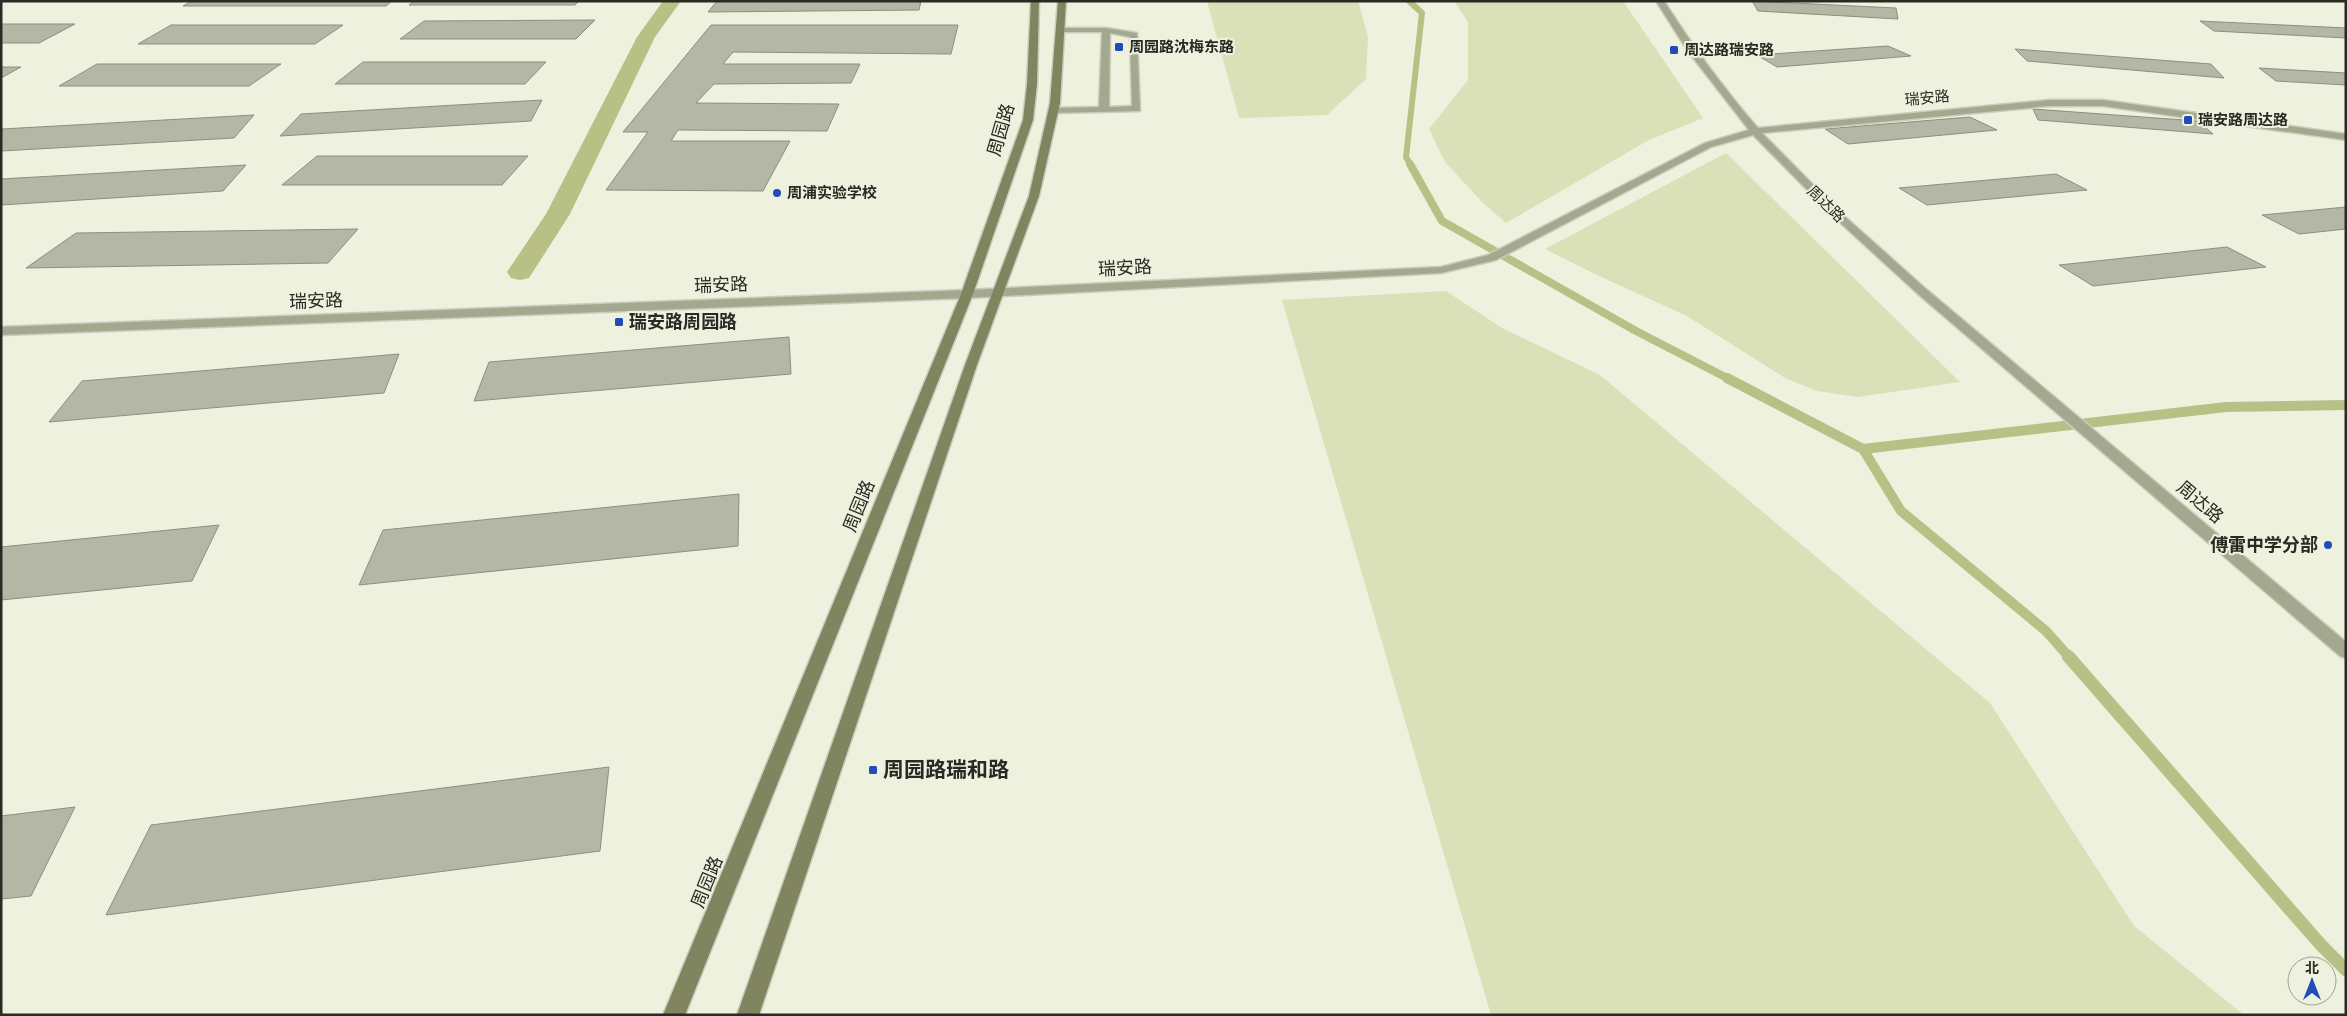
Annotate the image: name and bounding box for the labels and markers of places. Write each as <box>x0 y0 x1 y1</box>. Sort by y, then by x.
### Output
place label: 周园路沈梅东路 <box>1129 37 1234 55</box>
place label: 周达路瑞安路 <box>1684 40 1774 58</box>
marker: 周园路沈梅东路 <box>1113 41 1125 53</box>
marker: 周达路瑞安路 <box>1668 44 1680 56</box>
place label: 瑞安路周达路 <box>2198 110 2288 128</box>
marker: 瑞安路周达路 <box>2182 114 2194 126</box>
place label: 周浦实验学校 <box>787 183 877 201</box>
marker: 周浦实验学校 <box>771 187 783 199</box>
place label: 瑞安路周园路 <box>629 310 737 332</box>
marker: 瑞安路周园路 <box>613 316 625 328</box>
place label: 傅雷中学分部 <box>2210 533 2318 555</box>
marker: 傅雷中学分部 <box>2322 539 2334 551</box>
place label: 周园路瑞和路 <box>883 756 1009 781</box>
marker: 周园路瑞和路 <box>867 764 879 776</box>

